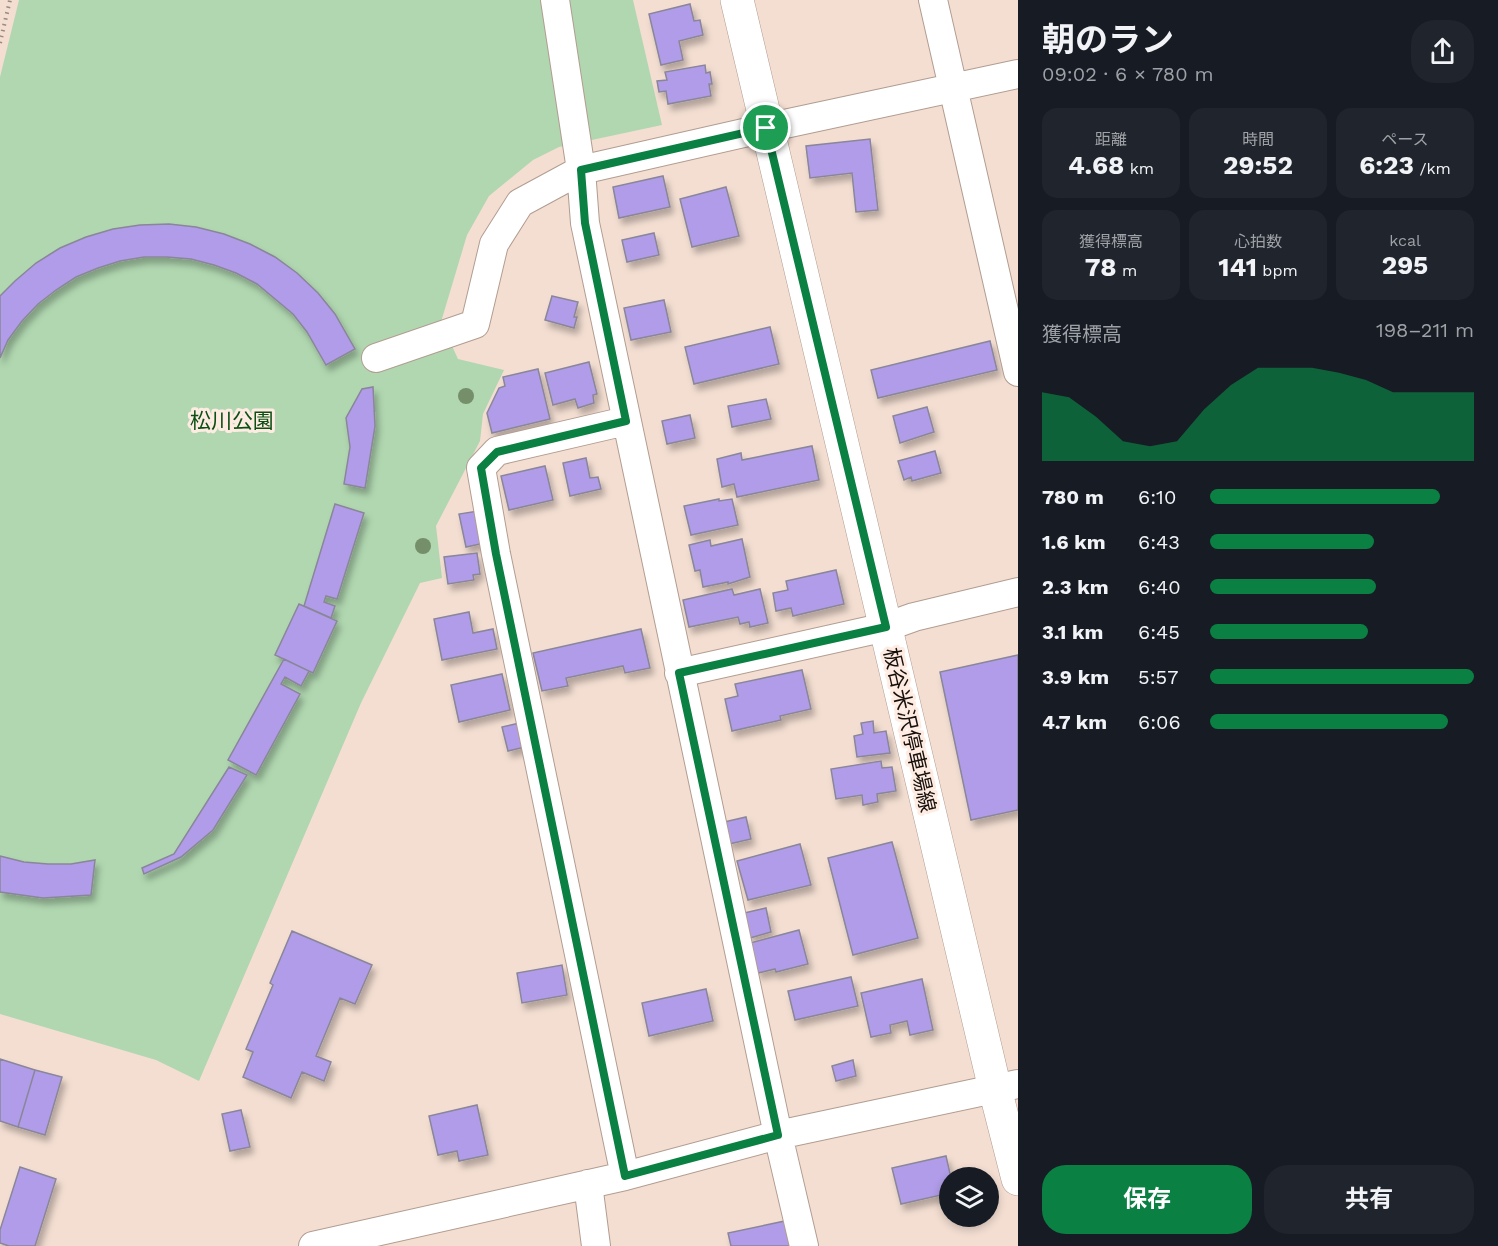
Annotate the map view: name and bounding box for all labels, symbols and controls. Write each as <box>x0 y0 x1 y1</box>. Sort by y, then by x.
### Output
text: 朝のラン <box>1042 20 1174 59</box>
button: share <box>1411 20 1474 83</box>
text: 09:02 · 6 × 780 m <box>1042 62 1214 86</box>
pin <box>740 102 791 153</box>
icon: arrive <box>749 111 782 144</box>
text: 距離 <box>1095 130 1127 149</box>
text: 時間 <box>1242 130 1274 149</box>
text: ペース <box>1381 130 1429 149</box>
text: 4.68 <box>1068 150 1124 180</box>
text: 29:52 <box>1223 150 1293 180</box>
text: 6:23 <box>1359 150 1414 180</box>
text: km <box>1124 159 1154 178</box>
text: /km <box>1414 159 1451 178</box>
text: kcal <box>1389 231 1421 250</box>
text: 獲得標高 <box>1079 232 1143 251</box>
text: 心拍数 <box>1234 232 1282 251</box>
text: 295 <box>1382 250 1428 280</box>
text: 78 <box>1085 252 1116 282</box>
text: 141 <box>1218 252 1257 282</box>
text: m <box>1116 261 1137 280</box>
text: bpm <box>1257 261 1298 280</box>
text: 198–211 m <box>1376 318 1474 342</box>
text: 獲得標高 <box>1042 322 1122 346</box>
park label: 松川公園 <box>190 408 274 433</box>
text: 780 m <box>1042 485 1104 509</box>
text: 6:10 <box>1138 485 1176 509</box>
text: 1.6 km <box>1042 530 1106 554</box>
text: 6:43 <box>1138 530 1180 554</box>
text: 2.3 km <box>1042 575 1109 599</box>
text: 6:40 <box>1138 575 1181 599</box>
text: 3.1 km <box>1042 620 1103 644</box>
text: 6:45 <box>1138 620 1180 644</box>
street label: 板谷米沢停車場線 <box>879 645 941 815</box>
text: 3.9 km <box>1042 665 1109 689</box>
text: 5:57 <box>1138 665 1178 689</box>
text: 4.7 km <box>1042 710 1107 734</box>
text: 6:06 <box>1138 710 1181 734</box>
button: 保存 <box>1042 1165 1252 1234</box>
button: 共有 <box>1264 1165 1474 1234</box>
map controls <box>939 1167 999 1227</box>
button: layers <box>939 1167 999 1227</box>

